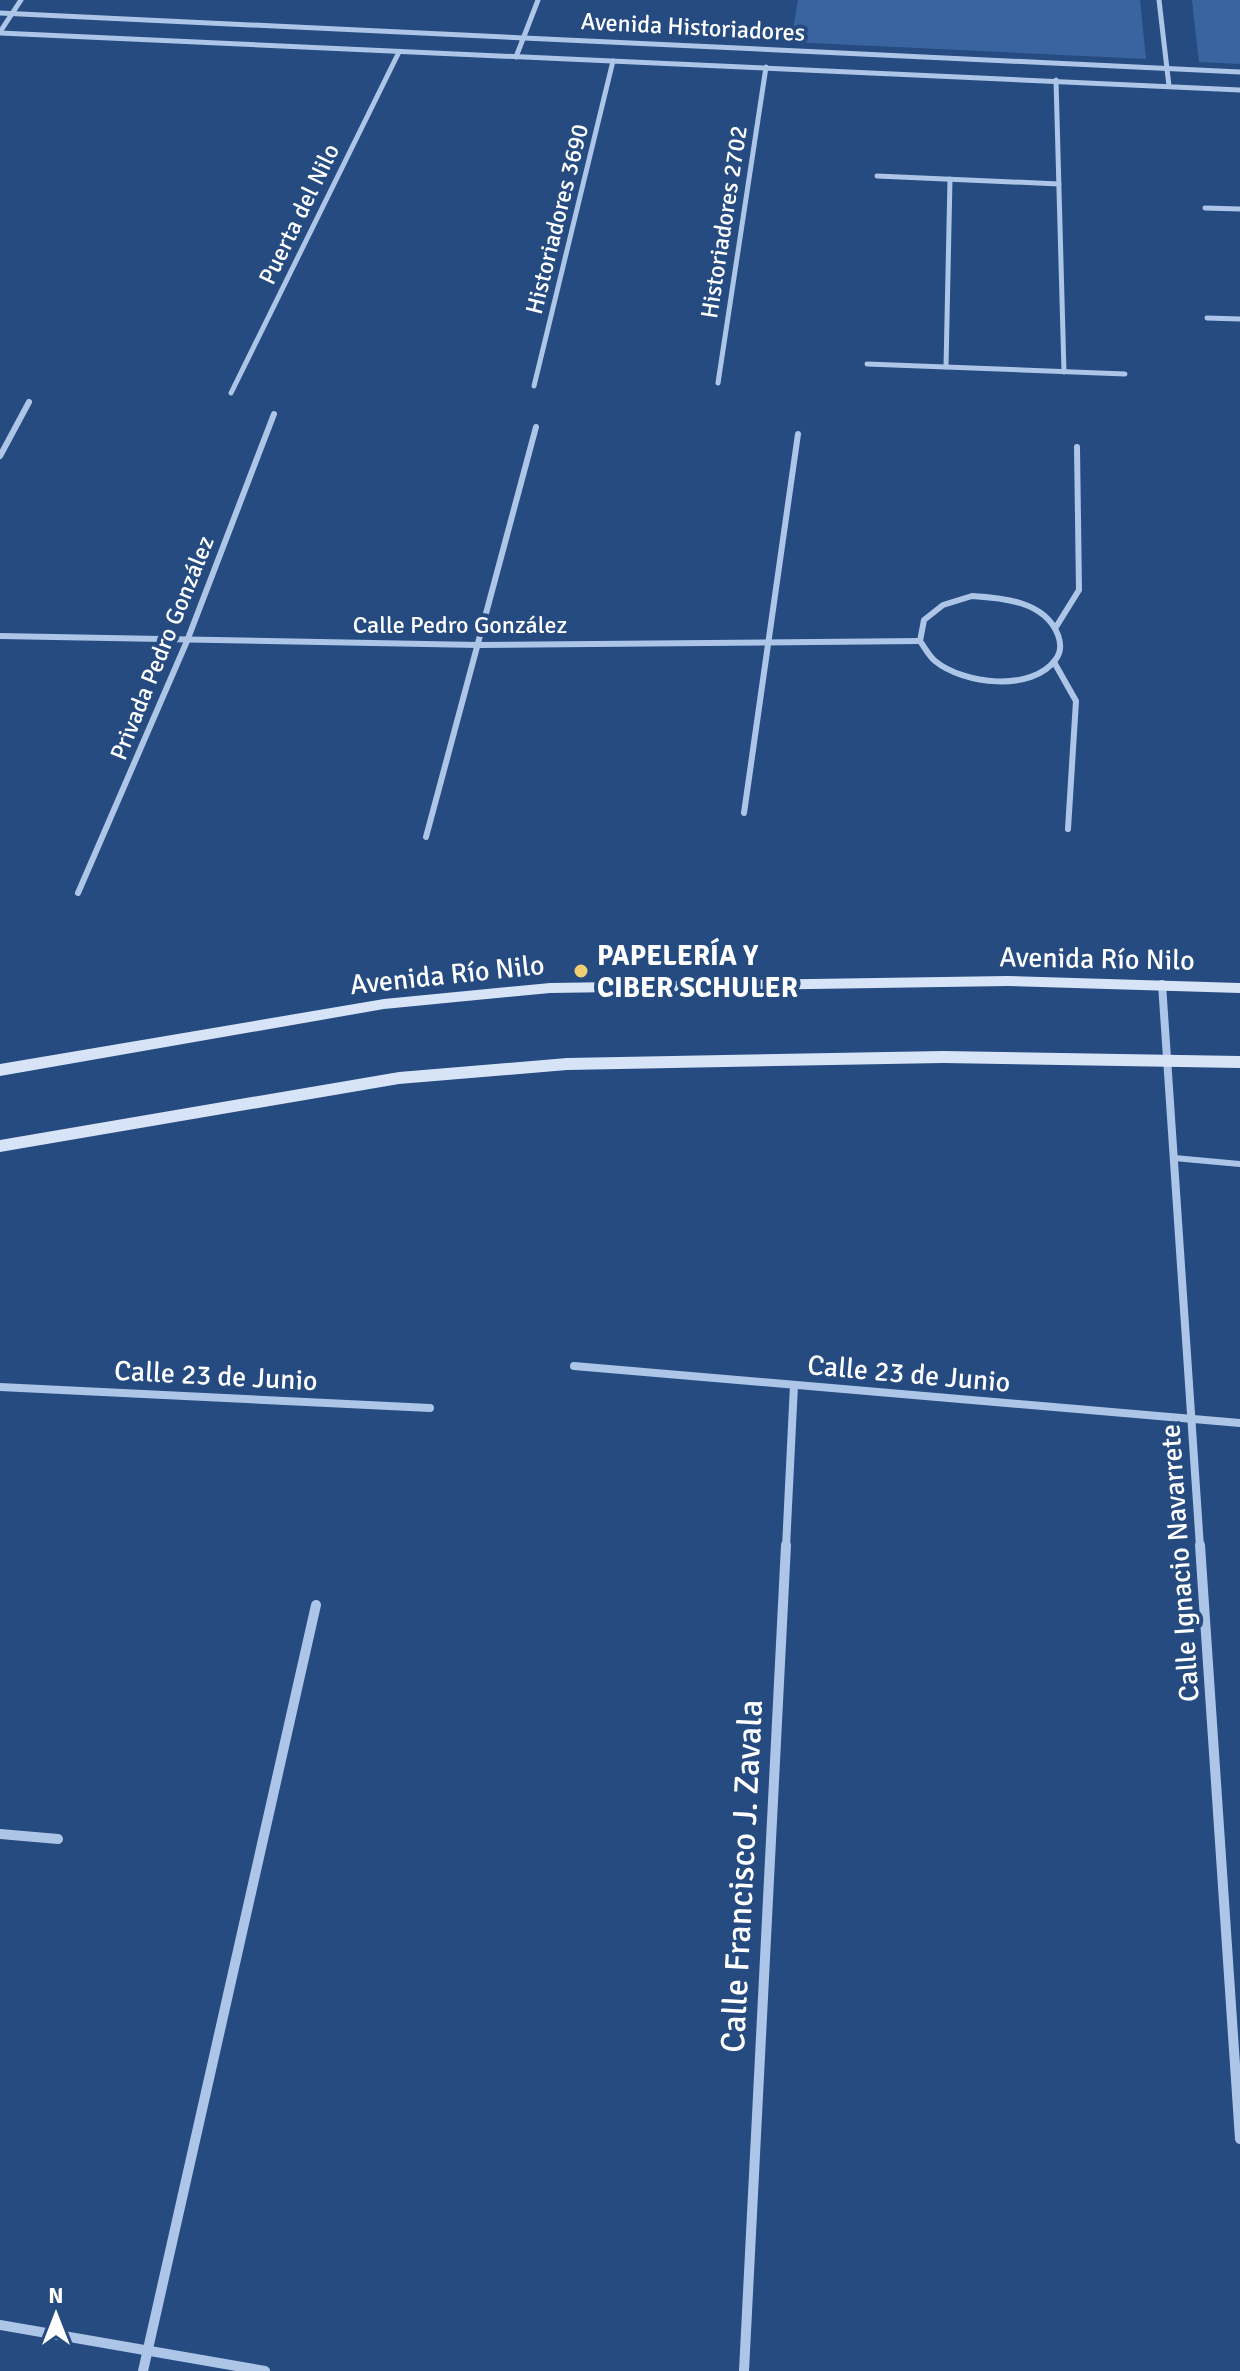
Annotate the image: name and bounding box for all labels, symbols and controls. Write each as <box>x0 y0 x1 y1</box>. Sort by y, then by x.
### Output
street label: Avenida Historiadores <box>580 6 806 48</box>
street label: Historiadores 3690 <box>519 121 595 317</box>
street label: Historiadores 2702 <box>694 123 754 321</box>
street label: Puerta del Nilo <box>252 139 346 289</box>
street label: Privada Pedro González <box>103 532 221 764</box>
street label: Calle Pedro González <box>353 610 567 640</box>
place label: PAPELERÍA Y CIBER SCHULER <box>597 937 798 1005</box>
street label: Avenida Río Nilo <box>999 940 1195 978</box>
street label: Avenida Río Nilo <box>348 948 546 1002</box>
marker: PAPELERÍA Y CIBER SCHULER <box>572 962 590 980</box>
street label: Calle 23 de Junio <box>806 1348 1012 1400</box>
street label: Calle 23 de Junio <box>113 1354 319 1398</box>
street label: Calle Ignacio Navarrete <box>1153 1423 1207 1703</box>
street label: Calle Francisco J. Zavala <box>712 1698 772 2054</box>
north arrow <box>16 2275 96 2355</box>
text: N <box>48 2282 64 2309</box>

